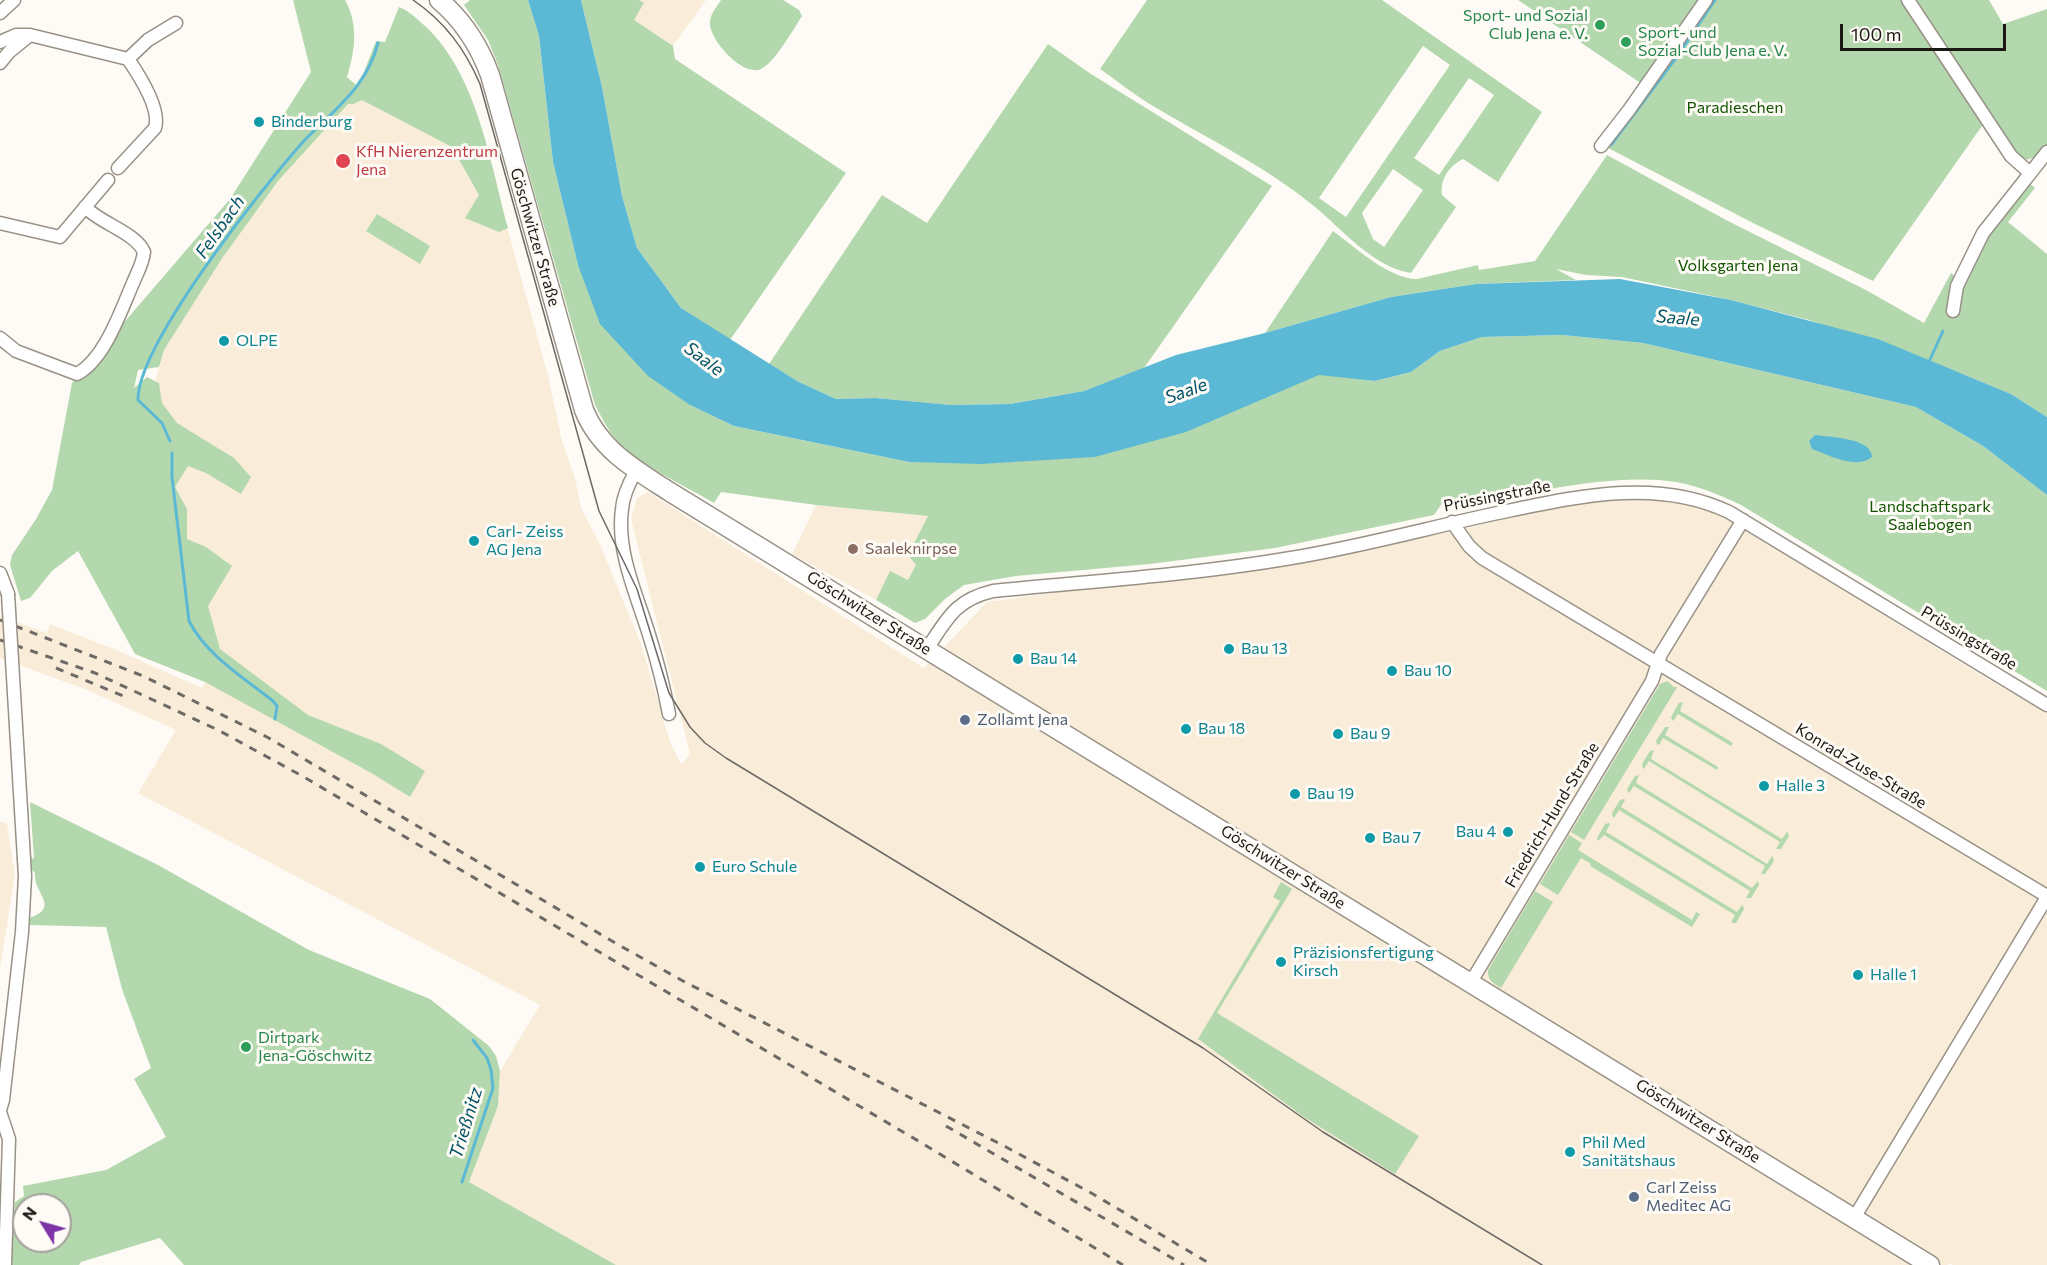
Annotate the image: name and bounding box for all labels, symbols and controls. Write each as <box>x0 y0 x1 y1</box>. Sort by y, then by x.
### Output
place label: Sport- und Sozial Club Jena e. V. <box>1463 6 1588 44</box>
scale bar <box>1843 12 2010 50</box>
marker: Sport- und Sozial Club Jena e. V. <box>1593 18 1607 32</box>
place label: Sport- und Sozial-Club Jena e. V. <box>1638 23 1787 61</box>
text: 100 m <box>1851 23 1901 45</box>
marker: Sport- und Sozial-Club Jena e. V. <box>1619 35 1633 49</box>
park label: Paradieschen <box>1687 98 1783 118</box>
place label: Binderburg <box>271 112 352 132</box>
marker: Binderburg <box>252 115 266 129</box>
place label: KfH Nierenzentrum Jena <box>356 142 498 180</box>
marker: KfH Nierenzentrum Jena <box>334 152 352 170</box>
street label: Göschwitzer Straße <box>506 166 564 308</box>
water label: Felsbach <box>191 192 249 262</box>
park label: Volksgarten Jena <box>1678 256 1798 276</box>
water label: Saale <box>1655 305 1701 331</box>
place label: OLPE <box>236 331 278 351</box>
marker: OLPE <box>217 334 231 348</box>
water label: Saale <box>680 337 728 381</box>
water label: Saale <box>1162 373 1210 409</box>
street label: Prüssingstraße <box>1442 476 1552 516</box>
park label: Landschaftspark Saalebogen <box>1869 497 1991 535</box>
place label: Carl- Zeiss AG Jena <box>486 522 563 560</box>
marker: Carl- Zeiss AG Jena <box>467 534 481 548</box>
place label: Saaleknirpse <box>865 539 957 559</box>
marker: Saaleknirpse <box>846 542 860 556</box>
street label: Göschwitzer Straße <box>803 567 935 659</box>
street label: Prüssingstraße <box>1918 602 2020 674</box>
place label: Bau 13 <box>1241 639 1288 659</box>
marker: Bau 13 <box>1222 642 1236 656</box>
place label: Bau 14 <box>1030 649 1077 669</box>
marker: Bau 14 <box>1011 652 1025 666</box>
place label: Bau 10 <box>1404 661 1452 681</box>
marker: Bau 10 <box>1385 664 1399 678</box>
place label: Zollamt Jena <box>977 710 1068 730</box>
marker: Zollamt Jena <box>958 713 972 727</box>
place label: Bau 18 <box>1198 719 1245 739</box>
street label: Konrad-Zuse-Straße <box>1792 719 1930 813</box>
marker: Bau 18 <box>1179 722 1193 736</box>
place label: Bau 9 <box>1350 724 1390 744</box>
marker: Bau 9 <box>1331 727 1345 741</box>
street label: Friedrich-Hund-Straße <box>1501 739 1603 891</box>
place label: Halle 3 <box>1776 776 1825 796</box>
marker: Halle 3 <box>1757 779 1771 793</box>
place label: Bau 19 <box>1307 784 1354 804</box>
marker: Bau 19 <box>1288 787 1302 801</box>
street label: Göschwitzer Straße <box>1217 821 1349 913</box>
place label: Bau 4 <box>1456 822 1496 842</box>
marker: Bau 4 <box>1501 825 1515 839</box>
place label: Bau 7 <box>1382 828 1421 848</box>
marker: Bau 7 <box>1363 831 1377 845</box>
place label: Euro Schule <box>712 857 797 877</box>
marker: Euro Schule <box>693 860 707 874</box>
place label: Präzisionsfertigung Kirsch <box>1293 943 1434 981</box>
marker: Präzisionsfertigung Kirsch <box>1274 955 1288 969</box>
place label: Halle 1 <box>1870 965 1917 985</box>
marker: Halle 1 <box>1851 968 1865 982</box>
place label: Dirtpark Jena-Göschwitz <box>258 1028 372 1066</box>
marker: Dirtpark Jena-Göschwitz <box>239 1040 253 1054</box>
street label: Göschwitzer Straße <box>1632 1075 1764 1167</box>
water label: Trießnitz <box>445 1085 487 1161</box>
place label: Phil Med Sanitätshaus <box>1582 1133 1675 1171</box>
marker: Phil Med Sanitätshaus <box>1563 1145 1577 1159</box>
place label: Carl Zeiss Meditec AG <box>1646 1178 1731 1216</box>
marker: Carl Zeiss Meditec AG <box>1627 1190 1641 1204</box>
north arrow <box>12 1193 72 1253</box>
text: N <box>18 1203 40 1224</box>

